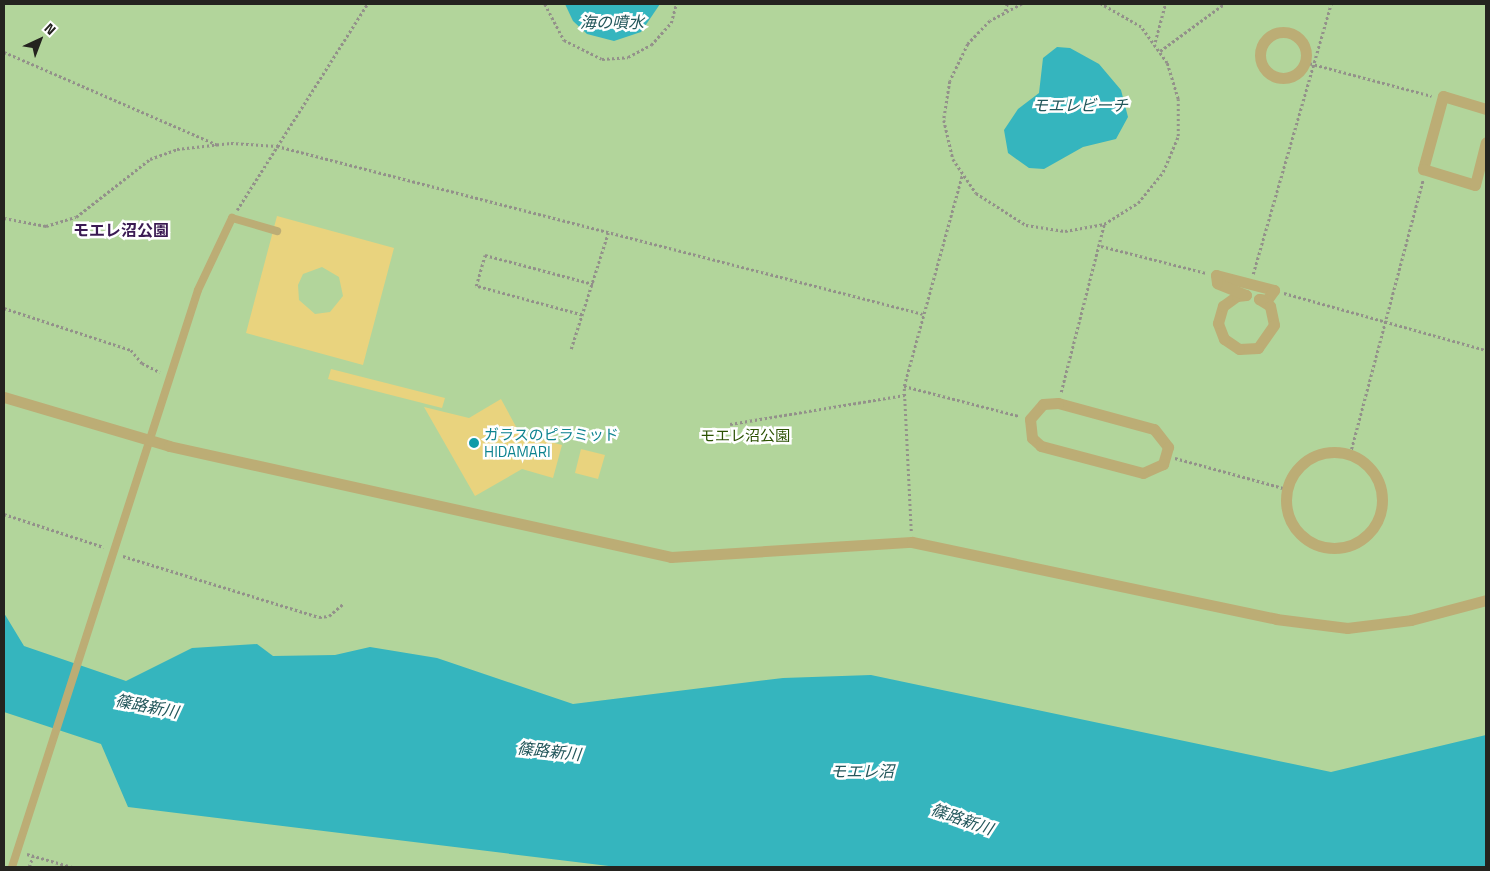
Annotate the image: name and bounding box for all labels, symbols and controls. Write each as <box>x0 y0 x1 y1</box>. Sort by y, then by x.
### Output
water label: 海の噴水 <box>580 12 644 32</box>
north arrow <box>15 15 65 65</box>
text: N <box>40 18 61 40</box>
water label: モエレビーチ <box>1032 95 1128 115</box>
district label: モエレ沼公園 <box>73 220 169 240</box>
place label: ガラスのピラミッド HIDAMARI <box>484 425 619 460</box>
park label: モエレ沼公園 <box>700 427 790 445</box>
marker: ガラスのピラミッド HIDAMARI <box>468 437 480 449</box>
water label: 篠路新川 <box>114 690 180 722</box>
water label: 篠路新川 <box>516 738 582 764</box>
water label: モエレ沼 <box>830 761 894 781</box>
water label: 篠路新川 <box>929 800 995 838</box>

